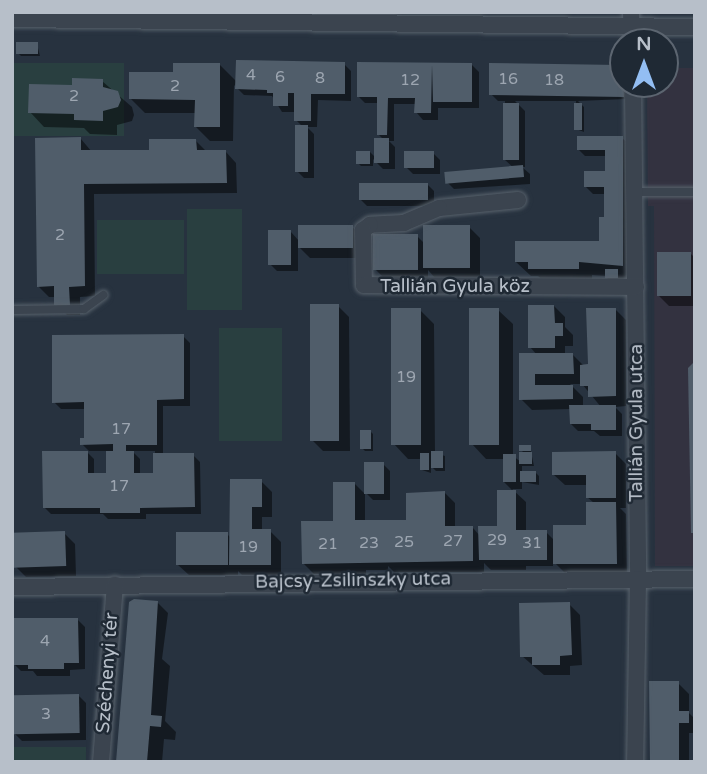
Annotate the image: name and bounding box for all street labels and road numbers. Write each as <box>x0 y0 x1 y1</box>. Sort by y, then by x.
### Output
street label: Tallián Gyula köz <box>380 276 530 298</box>
street label: Tallián Gyula utca <box>626 344 648 502</box>
street label: Bajcsy-Zsilinszky utca <box>255 568 451 594</box>
street label: Széchenyi tér <box>92 612 124 734</box>

